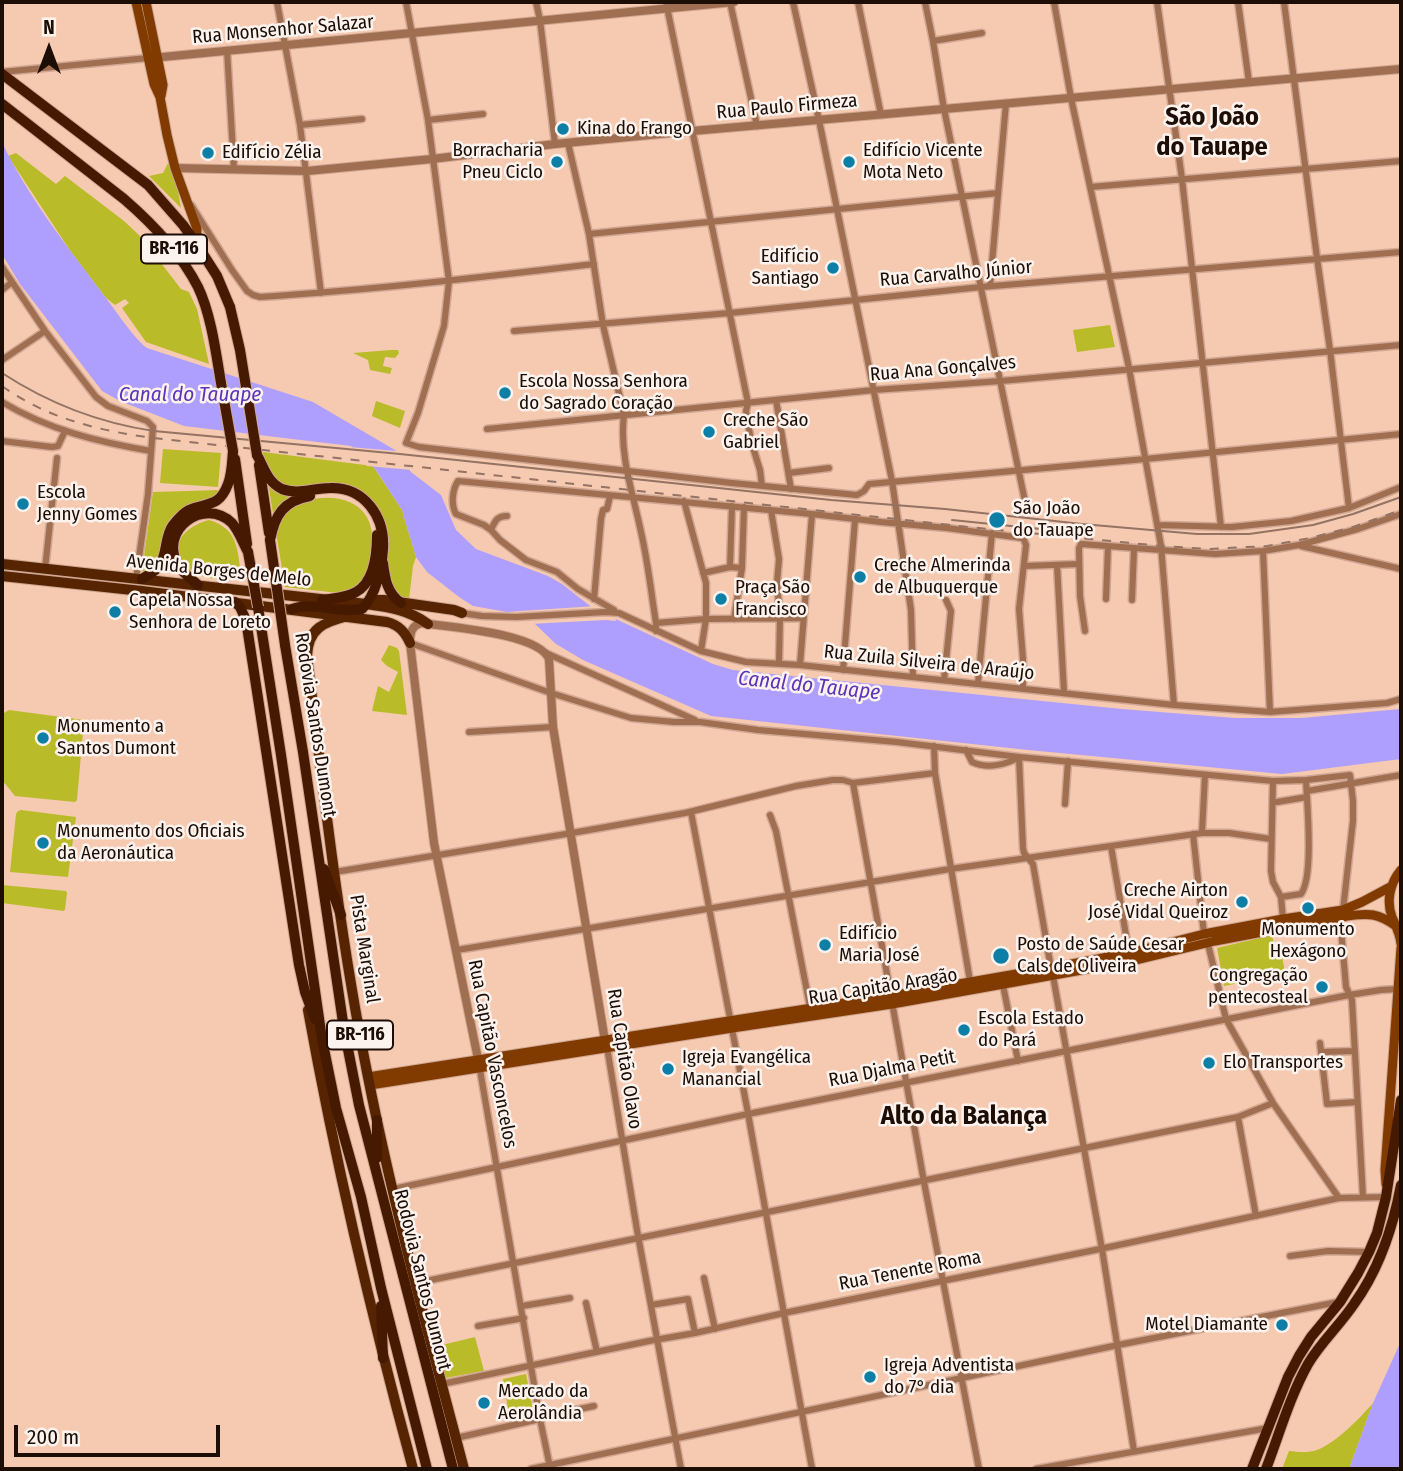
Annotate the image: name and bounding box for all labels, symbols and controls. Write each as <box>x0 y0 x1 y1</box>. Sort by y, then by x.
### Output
street label: Rua Monsenhor Salazar <box>191 11 375 49</box>
north arrow <box>14 14 84 84</box>
text: N <box>43 16 55 39</box>
street label: Rua Paulo Firmeza <box>716 89 858 125</box>
district label: São João do Tauape <box>1156 102 1268 164</box>
place label: Kina do Frango <box>577 118 692 140</box>
marker: Kina do Frango <box>555 121 571 137</box>
place label: Borracharia Pneu Ciclo <box>452 140 543 184</box>
place label: Edifício Vicente Mota Neto <box>863 140 983 184</box>
place label: Edifício Zélia <box>222 142 322 164</box>
marker: Edifício Zélia <box>200 145 216 161</box>
marker: Borracharia Pneu Ciclo <box>549 154 565 170</box>
marker: Edifício Vicente Mota Neto <box>841 154 857 170</box>
road number: BR-116 <box>141 234 207 264</box>
place label: Edifício Santiago <box>752 246 819 290</box>
street label: Rua Carvalho Júnior <box>879 256 1033 292</box>
marker: Edifício Santiago <box>825 260 841 276</box>
street label: Rua Ana Gonçalves <box>869 351 1017 387</box>
place label: Escola Nossa Senhora do Sagrado Coração <box>519 371 688 415</box>
water label: Canal do Tauape <box>119 382 261 408</box>
marker: Escola Nossa Senhora do Sagrado Coração <box>497 385 513 401</box>
place label: Creche São Gabriel <box>723 410 809 454</box>
marker: Creche São Gabriel <box>701 424 717 440</box>
place label: Escola Jenny Gomes <box>37 482 137 526</box>
marker: Escola Jenny Gomes <box>15 496 31 512</box>
place label: São João do Tauape <box>1013 498 1094 542</box>
marker: São João do Tauape <box>987 510 1007 530</box>
street label: Avenida Borges de Melo <box>125 550 313 592</box>
place label: Creche Almerinda de Albuquerque <box>874 555 1011 599</box>
marker: Creche Almerinda de Albuquerque <box>852 569 868 585</box>
place label: Praça São Francisco <box>735 577 810 621</box>
place label: Capela Nossa Senhora de Loreto <box>129 590 271 634</box>
marker: Praça São Francisco <box>713 591 729 607</box>
marker: Capela Nossa Senhora de Loreto <box>107 604 123 620</box>
street label: Rodovia Santos Dumont <box>289 631 341 819</box>
street label: Rua Zuila Silveira de Araújo <box>823 641 1035 685</box>
water label: Canal do Tauape <box>737 666 881 706</box>
place label: Monumento a Santos Dumont <box>57 716 176 760</box>
marker: Monumento a Santos Dumont <box>35 730 51 746</box>
place label: Monumento dos Oficiais da Aeronáutica <box>57 821 245 865</box>
marker: Monumento dos Oficiais da Aeronáutica <box>35 835 51 851</box>
place label: Creche Airton José Vidal Queiroz <box>1088 880 1228 924</box>
street label: Pista Marginal <box>344 893 384 1005</box>
marker: Creche Airton José Vidal Queiroz <box>1234 894 1250 910</box>
marker: Monumento Hexágono <box>1300 900 1316 916</box>
place label: Monumento Hexágono <box>1261 919 1355 963</box>
place label: Edifício Maria José <box>839 923 920 967</box>
place label: Posto de Saúde Cesar Cals de Oliveira <box>1017 934 1184 978</box>
marker: Edifício Maria José <box>817 937 833 953</box>
marker: Posto de Saúde Cesar Cals de Oliveira <box>991 946 1011 966</box>
street label: Rua Capitão Vasconcelos <box>463 958 521 1150</box>
street label: Rua Capitão Aragão <box>807 964 959 1010</box>
place label: Congregação pentecosteal <box>1208 965 1308 1009</box>
marker: Congregação pentecosteal <box>1314 979 1330 995</box>
street label: Rua Capitão Olavo <box>602 987 646 1131</box>
place label: Escola Estado do Pará <box>978 1008 1084 1052</box>
road number: BR-116 <box>327 1020 393 1050</box>
marker: Escola Estado do Pará <box>956 1022 972 1038</box>
street label: Rua Djalma Petit <box>827 1046 957 1092</box>
place label: Igreja Evangélica Manancial <box>682 1047 811 1091</box>
place label: Elo Transportes <box>1223 1052 1343 1074</box>
marker: Elo Transportes <box>1201 1055 1217 1071</box>
marker: Igreja Evangélica Manancial <box>660 1061 676 1077</box>
district label: Alto da Balança <box>881 1101 1047 1133</box>
street label: Rodovia Santos Dumont <box>388 1187 456 1373</box>
street label: Rua Tenente Roma <box>837 1246 983 1296</box>
place label: Motel Diamante <box>1145 1314 1268 1336</box>
marker: Motel Diamante <box>1274 1317 1290 1333</box>
place label: Igreja Adventista do 7° dia <box>884 1355 1014 1399</box>
marker: Igreja Adventista do 7° dia <box>862 1369 878 1385</box>
place label: Mercado da Aerolândia <box>498 1381 588 1425</box>
marker: Mercado da Aerolândia <box>476 1395 492 1411</box>
scale bar <box>18 1412 224 1456</box>
text: 200 m <box>27 1424 79 1450</box>

